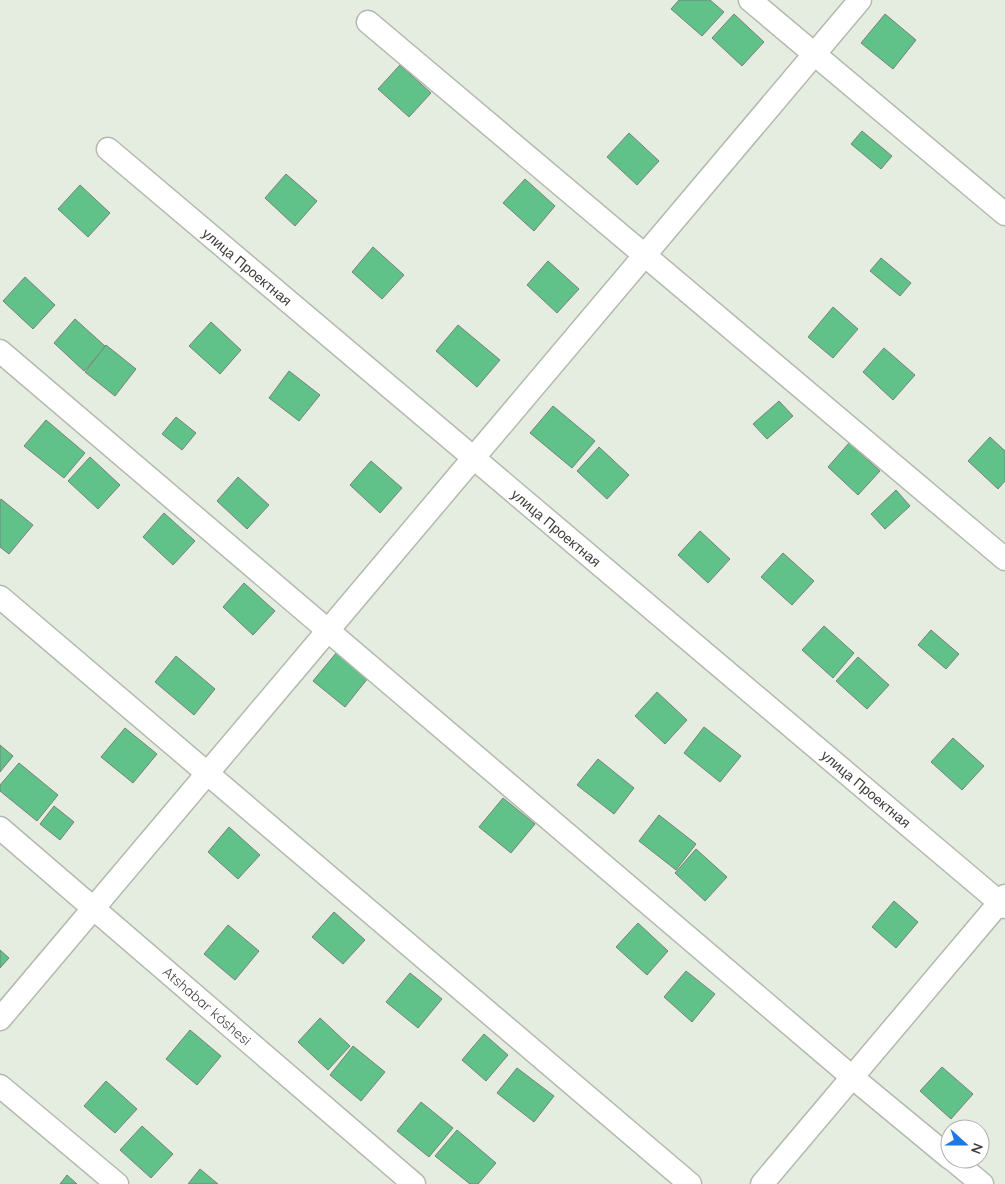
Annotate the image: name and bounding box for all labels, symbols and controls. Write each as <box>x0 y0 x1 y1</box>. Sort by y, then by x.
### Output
street label: улица Проектная <box>198 224 296 310</box>
street label: улица Проектная <box>507 485 605 571</box>
street label: улица Проектная <box>817 746 915 832</box>
street label: Atshabar kóshesi <box>159 963 255 1049</box>
north arrow <box>940 1119 990 1169</box>
text: N <box>967 1141 987 1157</box>

